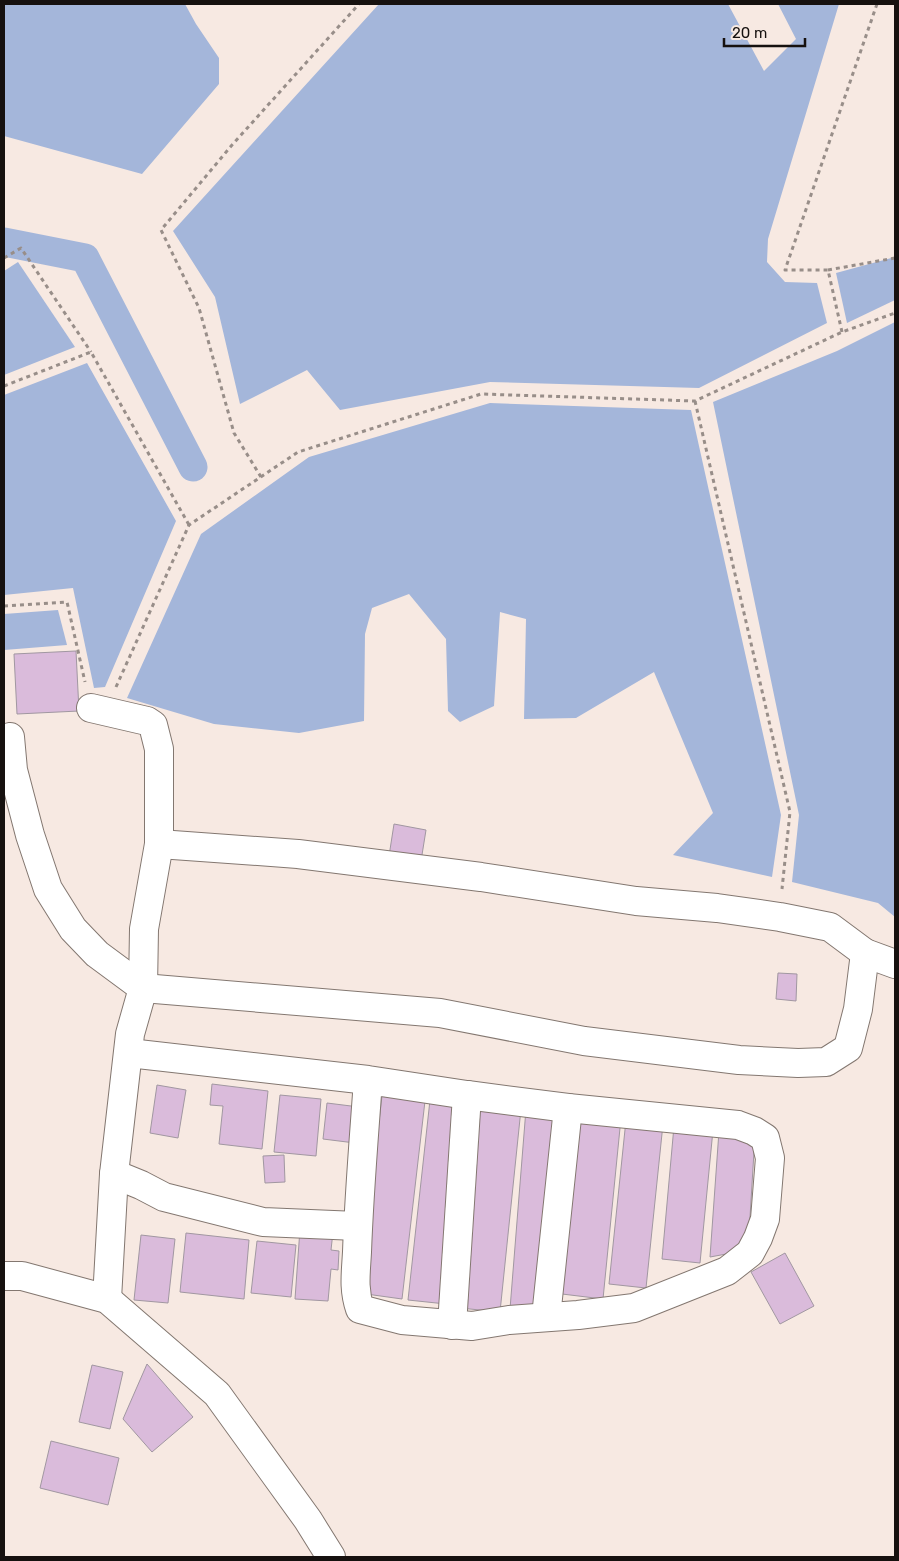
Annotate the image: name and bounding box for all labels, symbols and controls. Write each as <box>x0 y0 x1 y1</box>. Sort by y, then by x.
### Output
scale bar <box>724 15 805 47</box>
text: 20 m <box>732 24 767 42</box>

